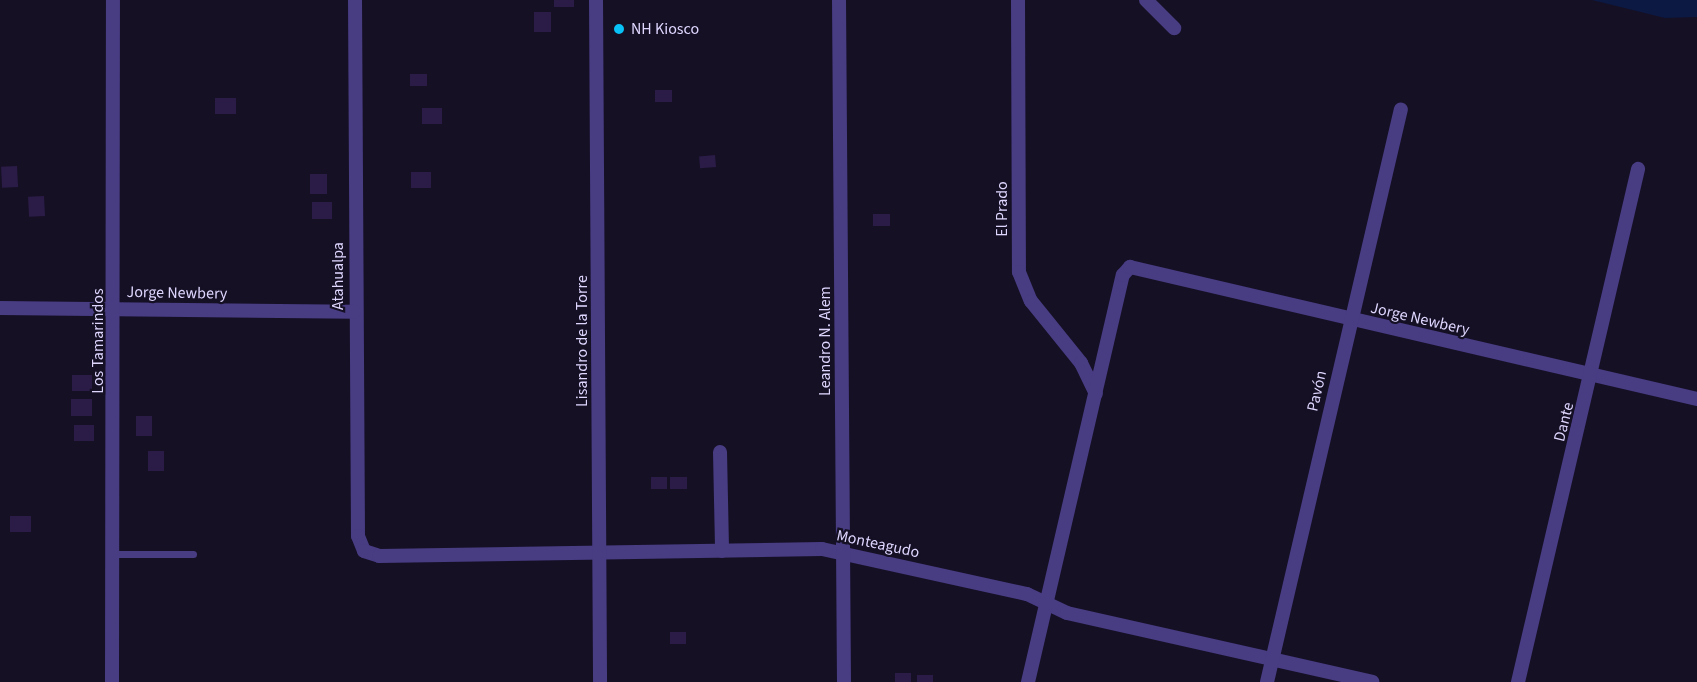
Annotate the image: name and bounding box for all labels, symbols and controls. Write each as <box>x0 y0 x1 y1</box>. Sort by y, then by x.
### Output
place label: NH Kiosco <box>631 19 699 39</box>
marker: NH Kiosco <box>612 22 626 36</box>
street label: El Prado <box>992 181 1012 237</box>
street label: Atahualpa <box>328 242 348 310</box>
street label: Lisandro de la Torre <box>572 275 592 407</box>
street label: Jorge Newbery <box>126 283 228 303</box>
street label: Leandro N. Alem <box>815 286 835 396</box>
street label: Los Tamarindos <box>88 288 108 394</box>
street label: Jorge Newbery <box>1369 298 1471 340</box>
street label: Pavón <box>1303 369 1331 413</box>
street label: Dante <box>1550 400 1578 444</box>
street label: Monteagudo <box>835 526 921 562</box>

